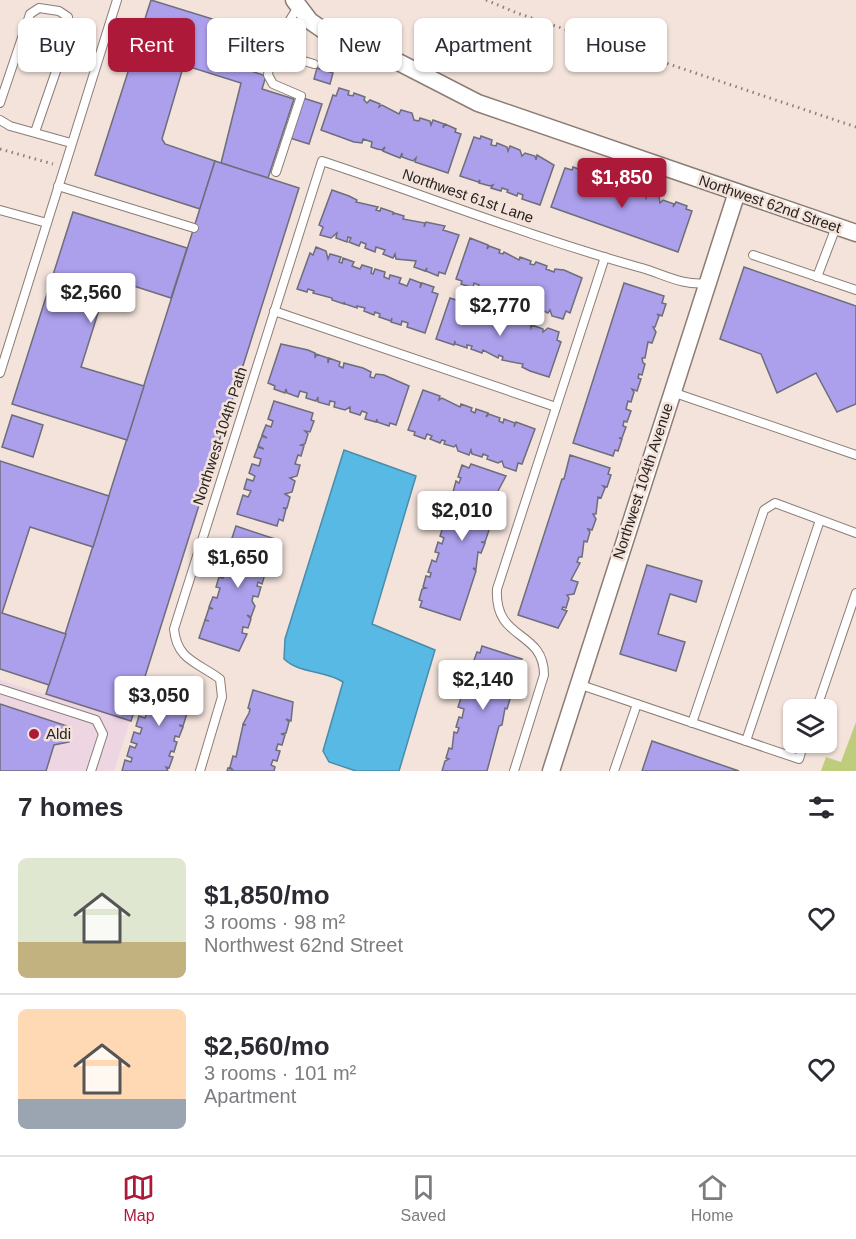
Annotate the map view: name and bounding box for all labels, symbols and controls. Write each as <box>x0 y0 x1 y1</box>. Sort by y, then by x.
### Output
chip: Buy <box>18 18 96 72</box>
chip: Rent <box>108 18 195 72</box>
chip: Filters <box>207 18 306 72</box>
chip: New <box>318 18 402 72</box>
chip: Apartment <box>414 18 553 72</box>
chip: House <box>565 18 667 72</box>
pin: $1,850 <box>573 158 671 209</box>
street label: Northwest 61st Lane <box>400 165 536 226</box>
text: $1,850 <box>591 166 653 188</box>
street label: Northwest 62nd Street <box>697 171 844 236</box>
pin: $2,560 <box>42 273 140 324</box>
text: $2,560 <box>60 281 122 303</box>
pin: $2,770 <box>451 286 549 337</box>
text: $2,770 <box>469 294 531 316</box>
street label: Northwest 104th Path <box>189 365 250 507</box>
street label: Northwest 104th Avenue <box>609 401 676 561</box>
pin: $2,010 <box>413 491 511 542</box>
text: $2,010 <box>431 499 493 521</box>
pin: $1,650 <box>189 538 287 589</box>
text: $1,650 <box>207 546 269 568</box>
pin: $2,140 <box>434 660 532 711</box>
text: $2,140 <box>452 668 514 690</box>
pin: $3,050 <box>110 676 208 727</box>
text: $3,050 <box>128 684 190 706</box>
map controls <box>783 699 837 753</box>
button: layers <box>783 699 837 753</box>
place label: Aldi <box>46 725 71 742</box>
marker: Aldi <box>27 727 41 741</box>
icon: filters <box>805 791 838 824</box>
text: 7 homes <box>18 792 124 822</box>
text: $1,850/mo <box>204 880 330 910</box>
icon: home <box>66 882 138 954</box>
icon: heart <box>805 902 838 935</box>
text: 3 rooms · 98 m² <box>204 911 345 933</box>
text: Northwest 62nd Street <box>204 934 403 956</box>
text: $2,560/mo <box>204 1031 330 1061</box>
icon: home <box>66 1033 138 1105</box>
icon: heart <box>805 1053 838 1086</box>
text: 3 rooms · 101 m² <box>204 1062 356 1084</box>
text: Apartment <box>204 1085 296 1107</box>
tab: Map <box>122 1171 155 1225</box>
tab: Saved <box>400 1171 446 1225</box>
tab: Home <box>691 1171 733 1225</box>

